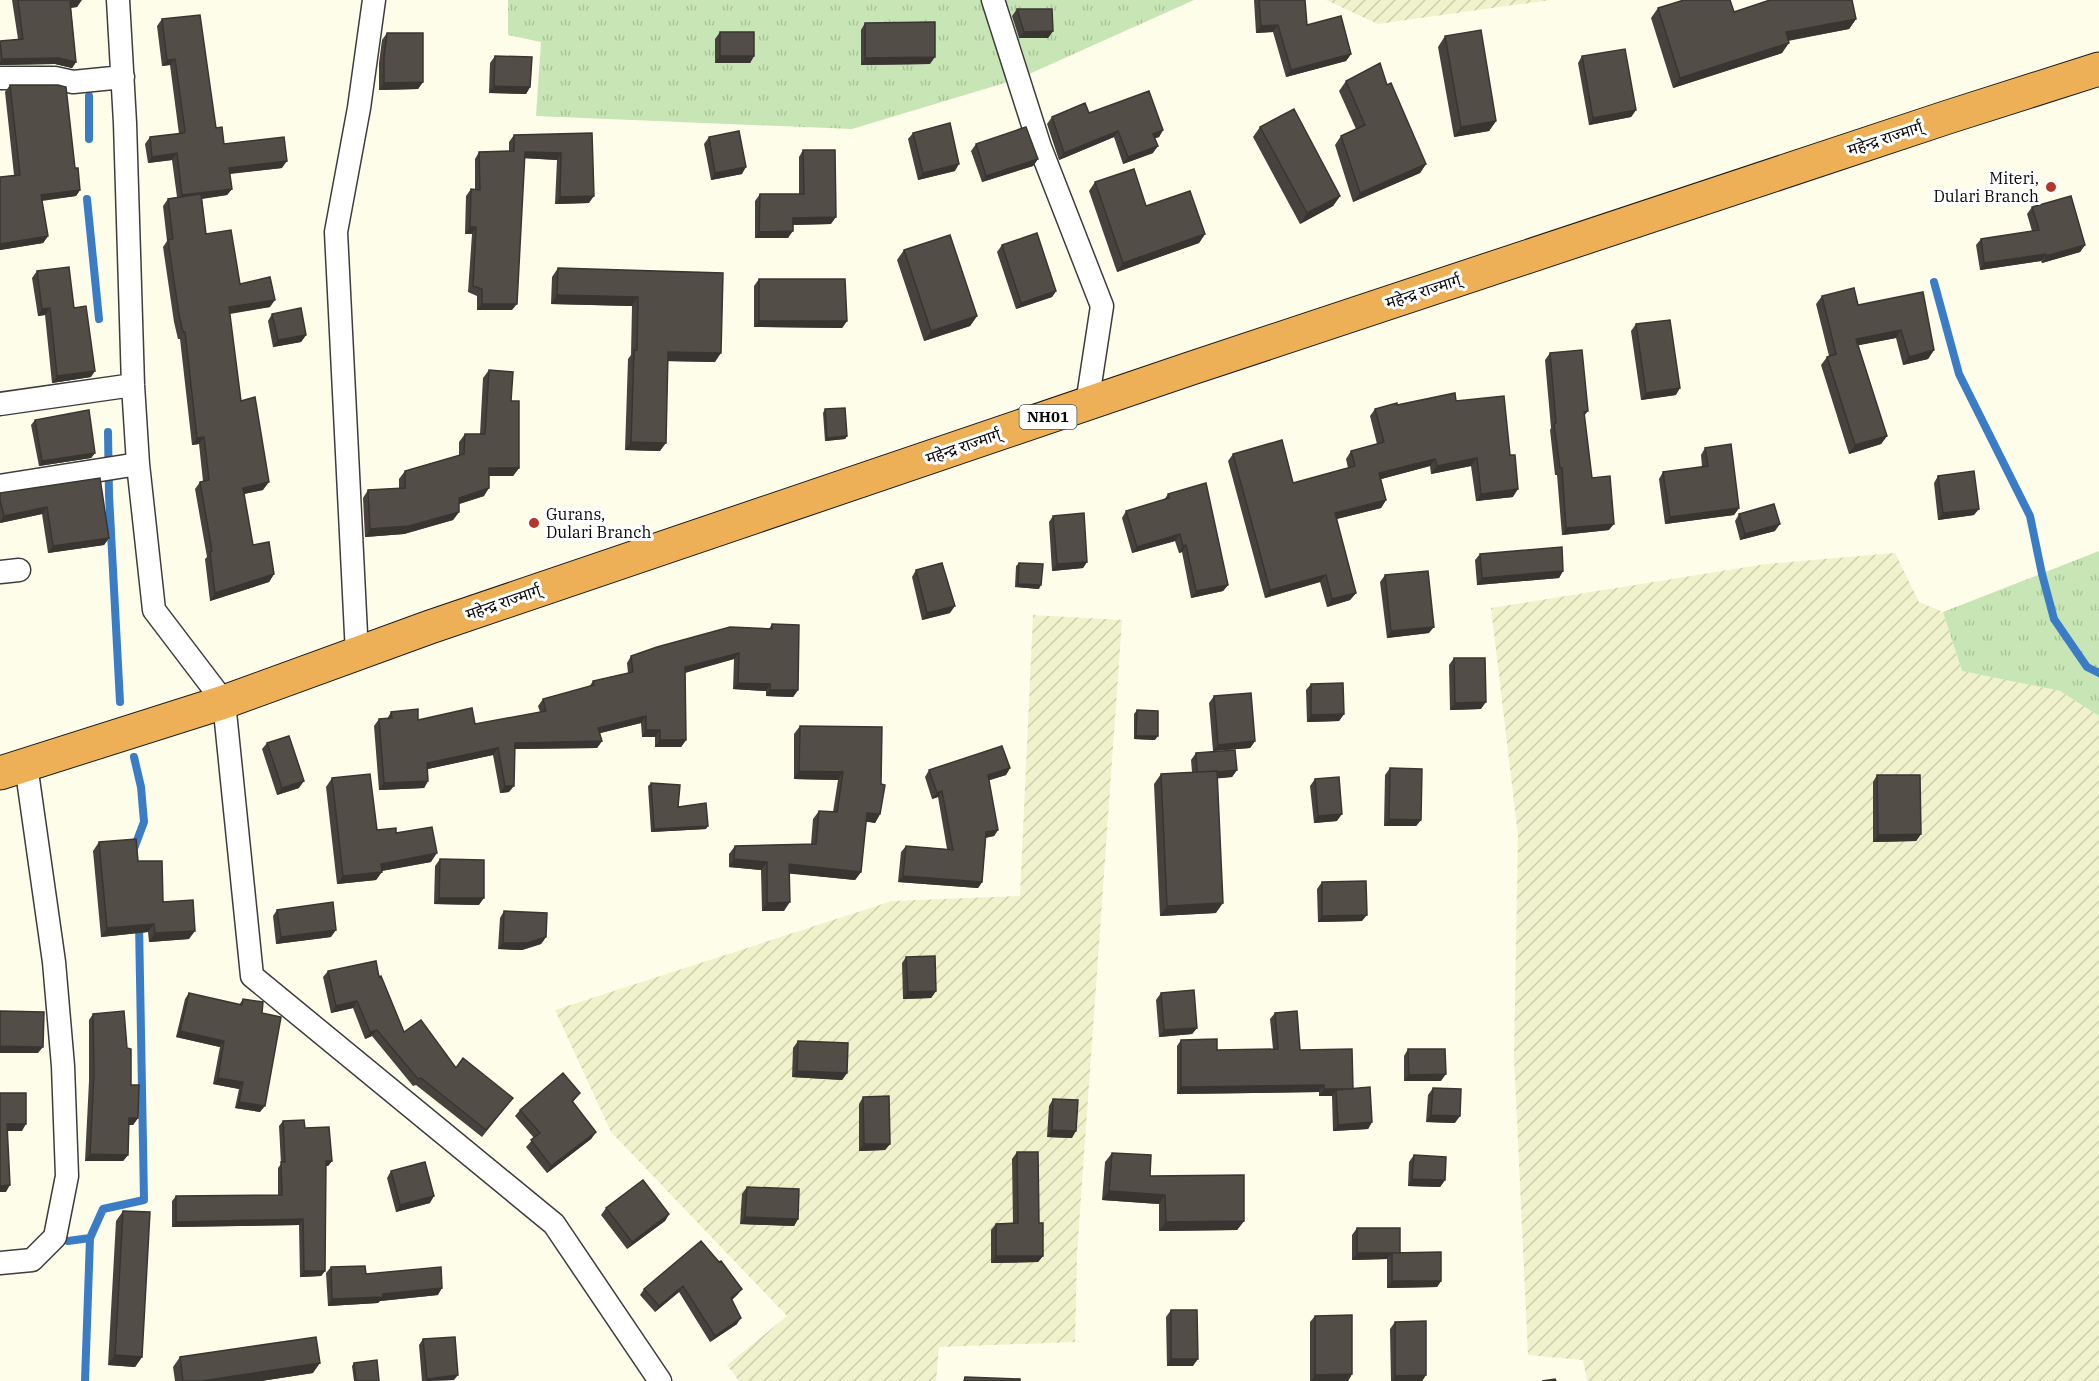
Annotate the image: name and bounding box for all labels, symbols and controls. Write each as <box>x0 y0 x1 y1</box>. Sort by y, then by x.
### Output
street label: महेन्द्र राज्मार्ग् <box>1845 116 1928 160</box>
place label: Miteri, Dulari Branch <box>1933 168 2039 206</box>
marker: Miteri, Dulari Branch <box>2044 180 2058 194</box>
street label: महेन्द्र राज्मार्ग् <box>1383 269 1466 313</box>
road number: NH01 <box>1020 405 1076 429</box>
street label: महेन्द्र राज्मार्ग् <box>923 423 1006 469</box>
place label: Gurans, Dulari Branch <box>546 504 652 542</box>
marker: Gurans, Dulari Branch <box>527 516 541 530</box>
street label: महेन्द्र राज्मार्ग् <box>463 579 546 625</box>

